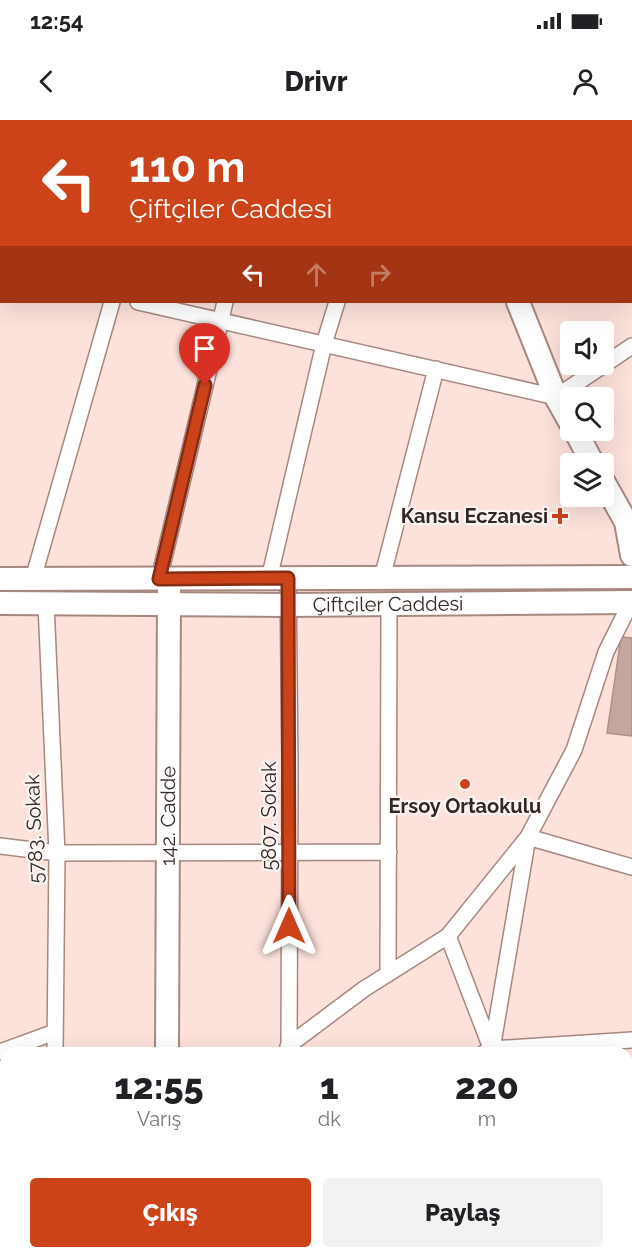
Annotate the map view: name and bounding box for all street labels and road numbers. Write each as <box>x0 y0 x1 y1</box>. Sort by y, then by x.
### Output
street label: Çiftçiler Caddesi <box>312 591 464 617</box>
street label: 5807. Sokak <box>257 761 281 871</box>
street label: 142. Cadde <box>156 766 180 866</box>
street label: 5783. Sokak <box>20 774 48 884</box>

